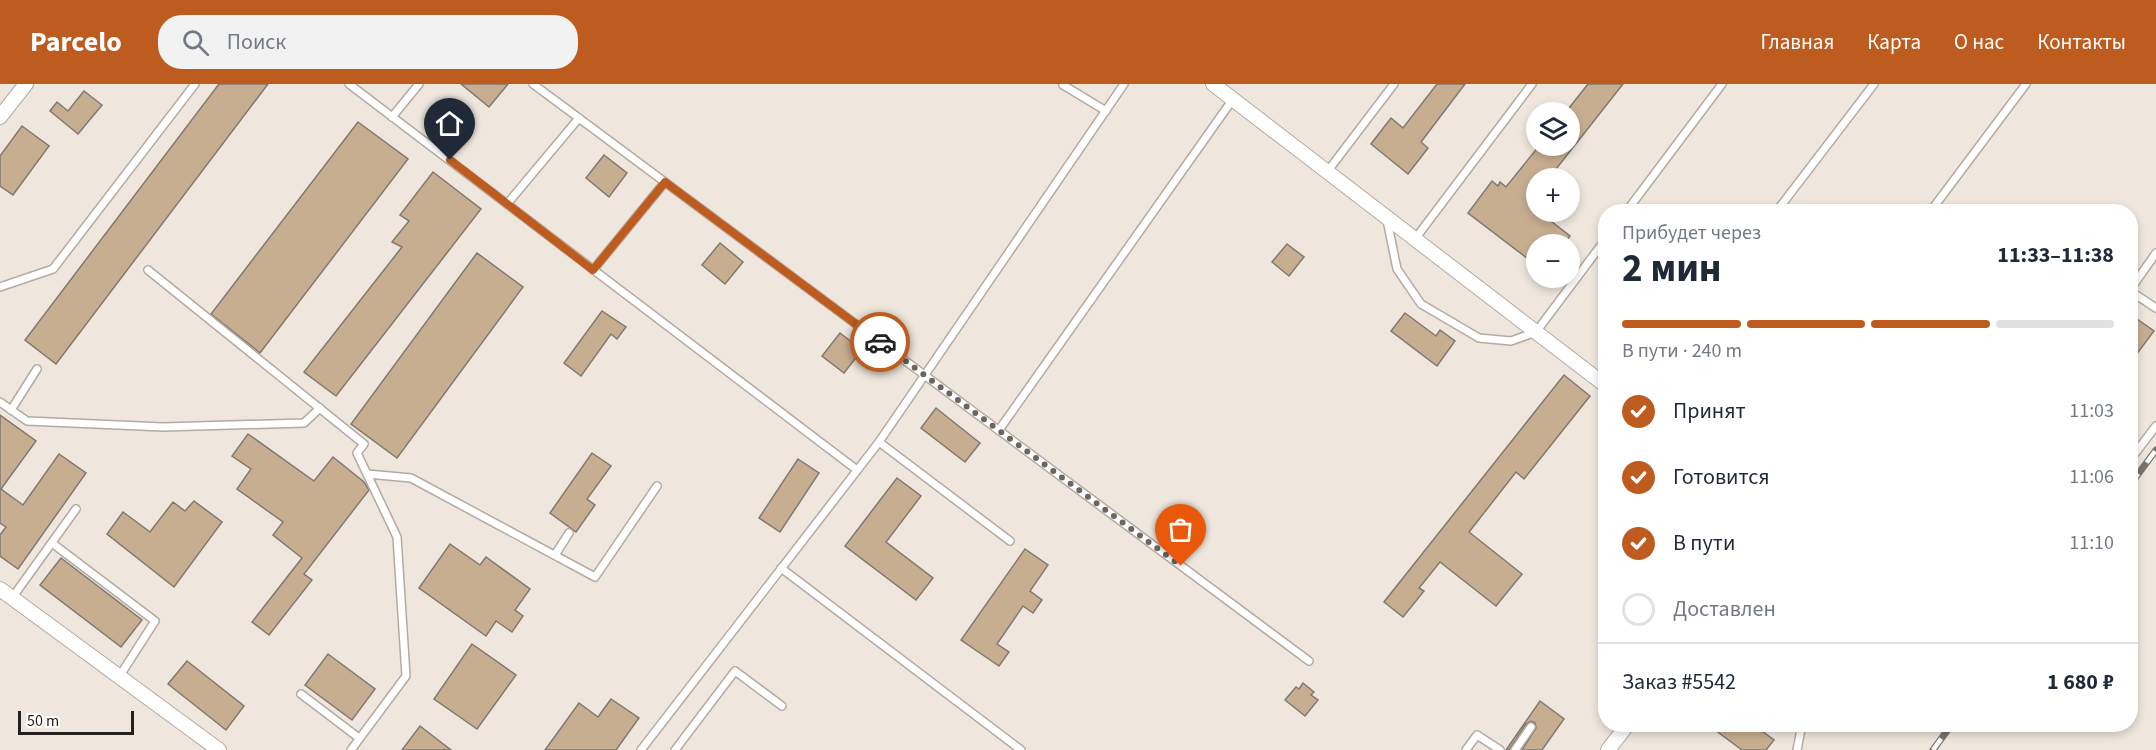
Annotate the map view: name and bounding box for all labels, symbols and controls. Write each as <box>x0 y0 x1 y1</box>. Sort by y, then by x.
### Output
search box <box>158 15 578 69</box>
text: Parcelo <box>30 22 122 62</box>
icon: search <box>179 26 212 59</box>
text: Поиск <box>227 26 286 58</box>
text: Главная <box>1761 27 1834 57</box>
text: Карта <box>1867 27 1921 57</box>
text: О нас <box>1954 27 2004 57</box>
text: Контакты <box>2037 27 2126 57</box>
pin <box>424 98 475 160</box>
map controls <box>1526 102 1580 288</box>
button: layers <box>1526 102 1580 156</box>
icon: home <box>433 107 466 140</box>
button: + <box>1526 168 1580 222</box>
text: Прибудет через <box>1622 219 1761 247</box>
button: − <box>1526 234 1580 288</box>
text: 11:33–11:38 <box>1997 239 2114 271</box>
text: 2 мин <box>1622 241 1722 297</box>
courier <box>850 312 910 372</box>
icon: car <box>864 326 897 359</box>
text: В пути · 240 m <box>1622 337 1742 365</box>
icon: check <box>1622 395 1655 428</box>
text: Принят <box>1673 395 1746 427</box>
text: 11:03 <box>2069 397 2114 425</box>
icon: check <box>1622 461 1655 494</box>
text: Готовится <box>1673 461 1770 493</box>
text: 11:06 <box>2069 463 2114 491</box>
pin <box>1155 504 1206 566</box>
icon: bag <box>1164 513 1197 546</box>
icon: check <box>1622 527 1655 560</box>
text: В пути <box>1673 527 1735 559</box>
text: 11:10 <box>2069 529 2114 557</box>
text: Доставлен <box>1673 593 1776 625</box>
text: Заказ #5542 <box>1622 666 1736 698</box>
text: 1 680 ₽ <box>2047 666 2114 698</box>
scale bar <box>18 708 134 736</box>
text: 50 m <box>27 710 59 732</box>

